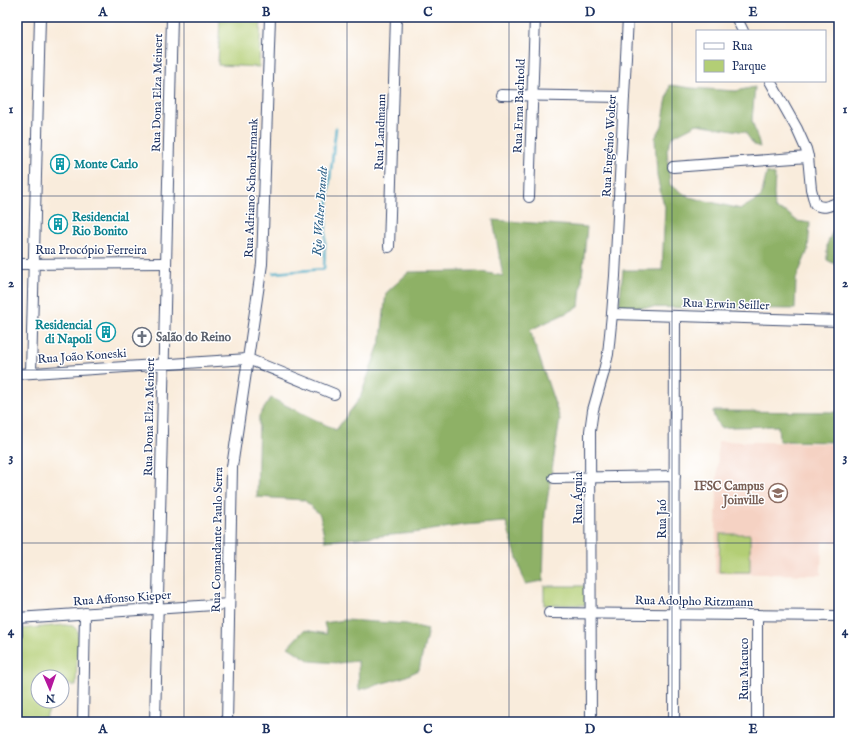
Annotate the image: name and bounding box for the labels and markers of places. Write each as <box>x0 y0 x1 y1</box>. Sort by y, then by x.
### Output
building icon: Monte Carlo <box>49 153 71 175</box>
place label: Monte Carlo <box>74 157 139 172</box>
place label: Residencial Rio Bonito <box>72 210 130 239</box>
building icon: Residencial Rio Bonito <box>47 213 69 235</box>
place label: Residencial di Napoli <box>35 318 93 348</box>
building icon: Residencial di Napoli <box>95 321 117 343</box>
church icon: Salão do Reino <box>131 326 153 348</box>
place label: Salão do Reino <box>156 330 232 345</box>
place label: IFSC Campus Joinville <box>694 479 765 509</box>
school or university icon: IFSC Campus Joinville <box>767 482 789 504</box>

